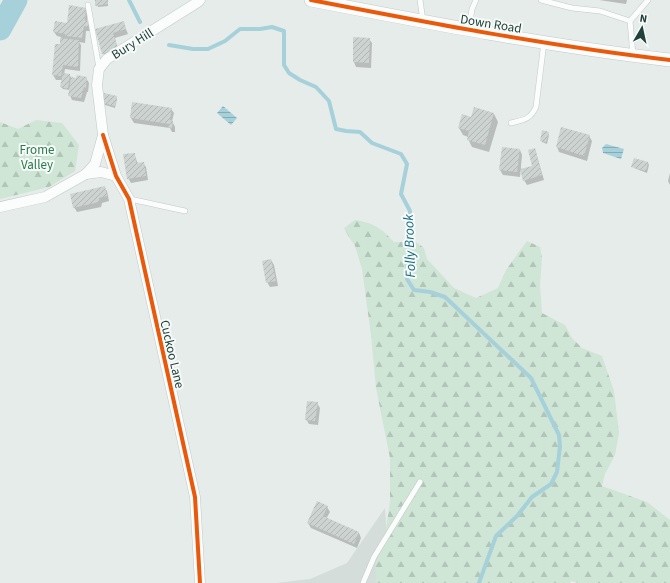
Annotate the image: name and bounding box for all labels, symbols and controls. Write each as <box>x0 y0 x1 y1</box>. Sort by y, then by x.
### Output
north arrow <box>622 8 662 48</box>
street label: Down Road <box>459 10 523 38</box>
text: N <box>639 11 648 27</box>
street label: Bury Hill <box>108 24 157 64</box>
park label: Frome Valley <box>20 141 54 174</box>
water label: Folly Brook <box>399 214 421 278</box>
street label: Cuckoo Lane <box>155 318 189 390</box>

